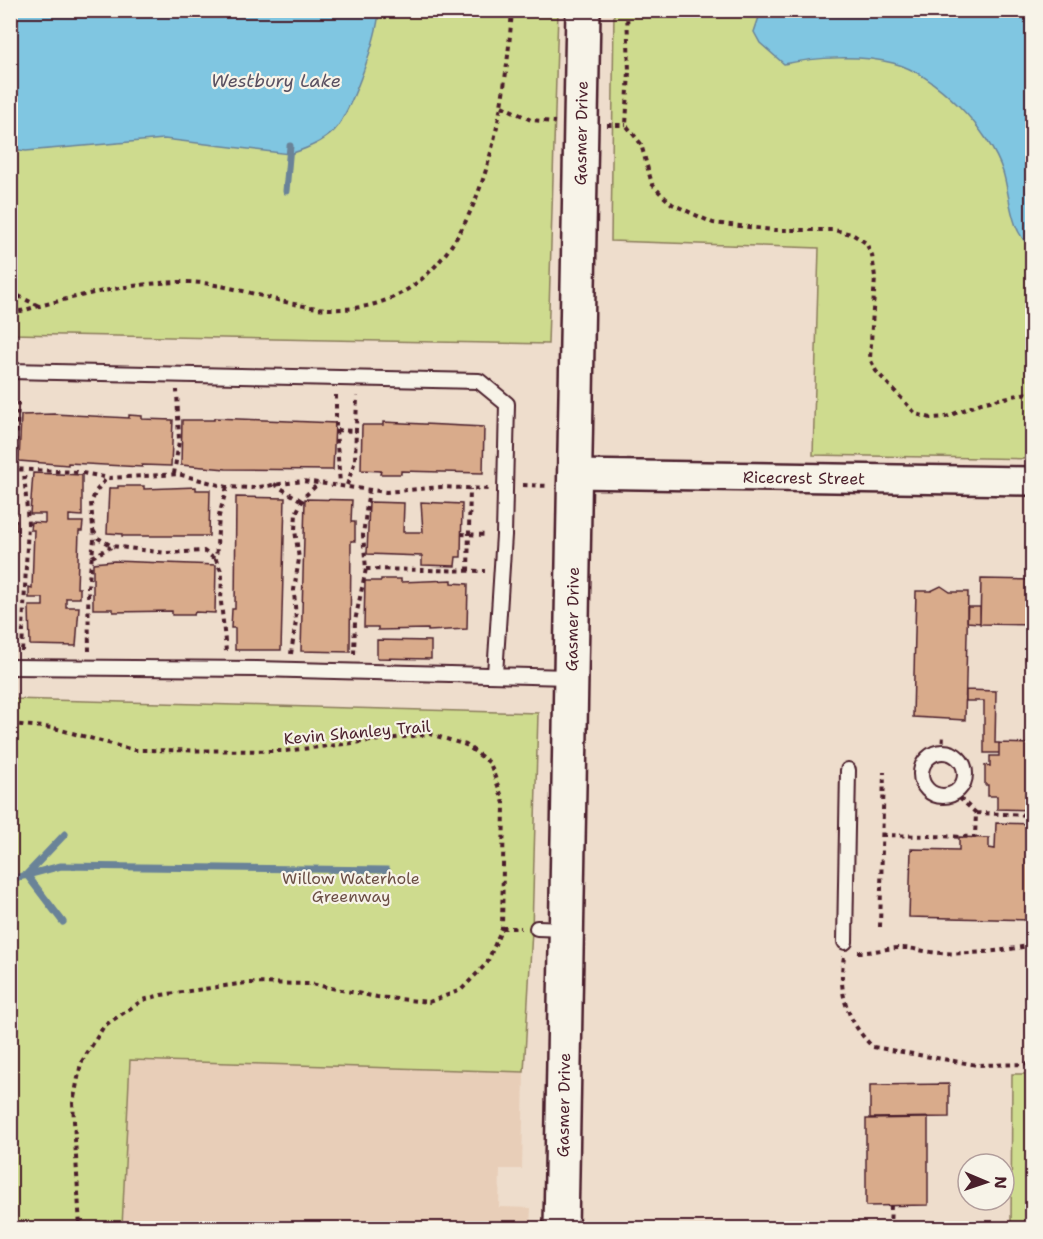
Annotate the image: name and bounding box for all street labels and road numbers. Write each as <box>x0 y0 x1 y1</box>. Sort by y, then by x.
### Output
street label: Gasmer Drive <box>570 81 593 186</box>
street label: Ricecrest Street <box>743 467 865 489</box>
street label: Gasmer Drive <box>561 567 584 672</box>
street label: Kevin Shanley Trail <box>283 716 432 749</box>
street label: Gasmer Drive <box>552 1053 575 1157</box>

